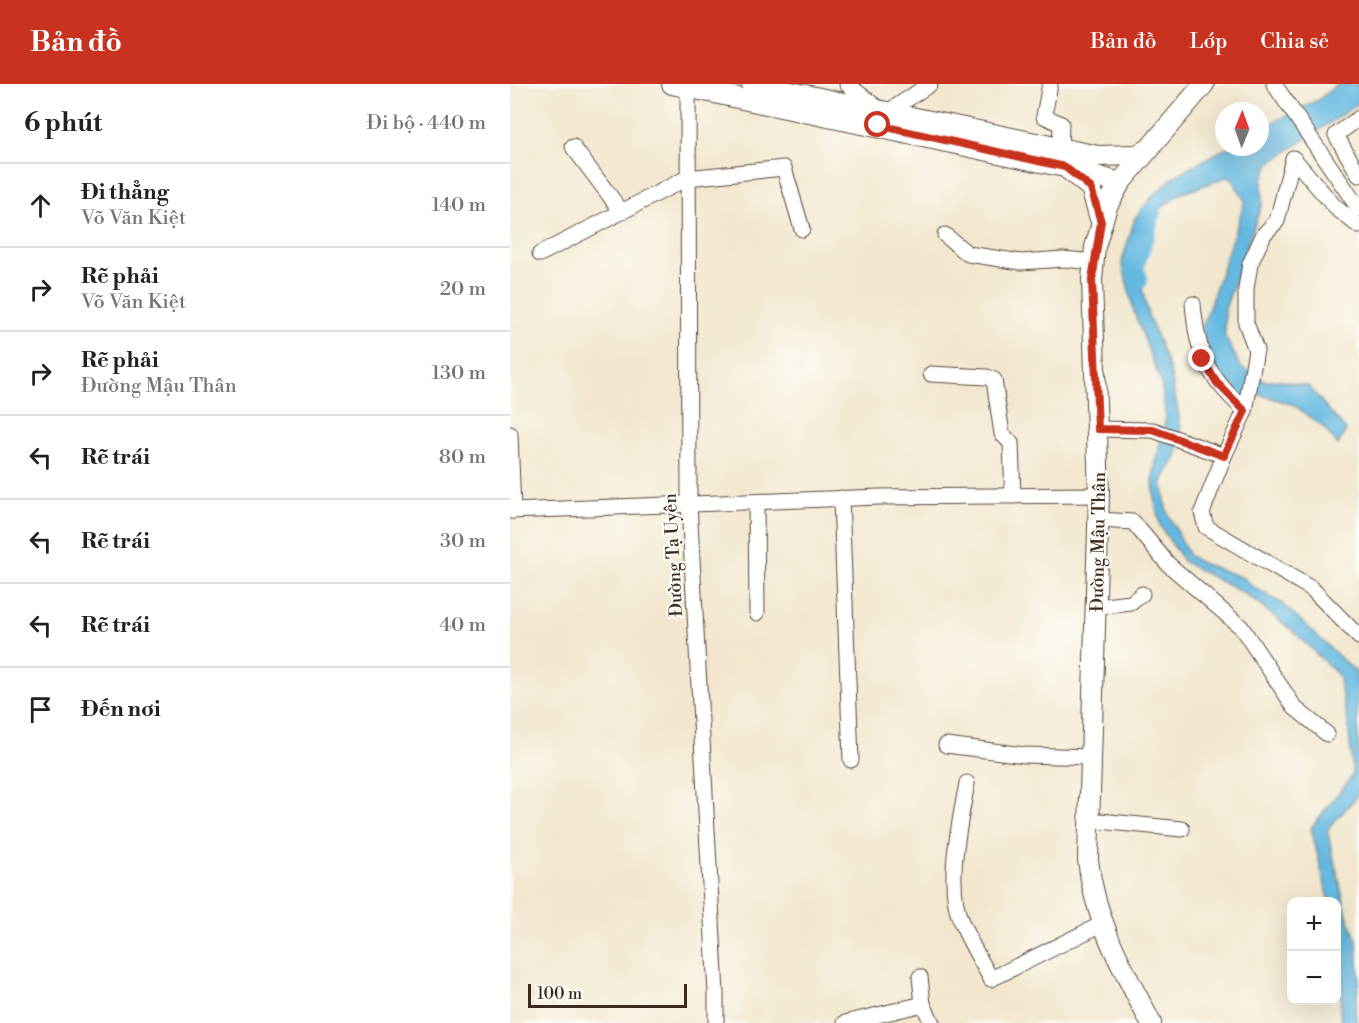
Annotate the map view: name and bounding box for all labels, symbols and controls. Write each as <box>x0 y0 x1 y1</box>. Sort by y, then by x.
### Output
text: Bản đồ <box>30 25 122 60</box>
text: Bản đồ <box>1091 29 1157 55</box>
text: Lớp <box>1190 29 1227 55</box>
text: Chia sẻ <box>1260 29 1329 55</box>
north arrow <box>1215 102 1269 156</box>
text: 6 phút <box>24 107 102 139</box>
text: Đi bộ · 440 m <box>366 111 486 136</box>
route start <box>864 111 890 137</box>
text: Đi thẳng <box>81 179 169 206</box>
icon: ahead <box>24 189 57 222</box>
text: 140 m <box>431 193 486 218</box>
text: Võ Văn Kiệt <box>81 206 186 231</box>
text: Rẽ phải <box>81 263 159 290</box>
icon: right <box>24 273 57 306</box>
text: 20 m <box>440 277 486 302</box>
text: Võ Văn Kiệt <box>81 290 186 315</box>
route end <box>1188 345 1214 371</box>
text: Rẽ phải <box>81 347 159 374</box>
icon: right <box>24 357 57 390</box>
text: 130 m <box>431 361 486 386</box>
text: Đường Mậu Thân <box>81 374 237 399</box>
icon: left <box>24 441 57 474</box>
text: Rẽ trái <box>81 444 150 471</box>
text: 80 m <box>439 445 486 470</box>
street label: Đường Mậu Thân <box>1086 472 1111 612</box>
street label: Đường Tạ Uyên <box>659 492 688 618</box>
icon: left <box>24 525 57 558</box>
text: Rẽ trái <box>81 528 150 555</box>
text: 30 m <box>440 529 486 554</box>
icon: left <box>24 609 57 642</box>
text: Rẽ trái <box>81 612 150 639</box>
text: 40 m <box>439 613 486 638</box>
icon: arrive <box>24 693 57 726</box>
text: Đến nơi <box>81 696 161 723</box>
map controls <box>1287 897 1341 1005</box>
button: + <box>1287 897 1341 951</box>
button: − <box>1287 951 1341 1005</box>
scale bar <box>528 981 687 1008</box>
text: 100 m <box>537 984 582 1004</box>

